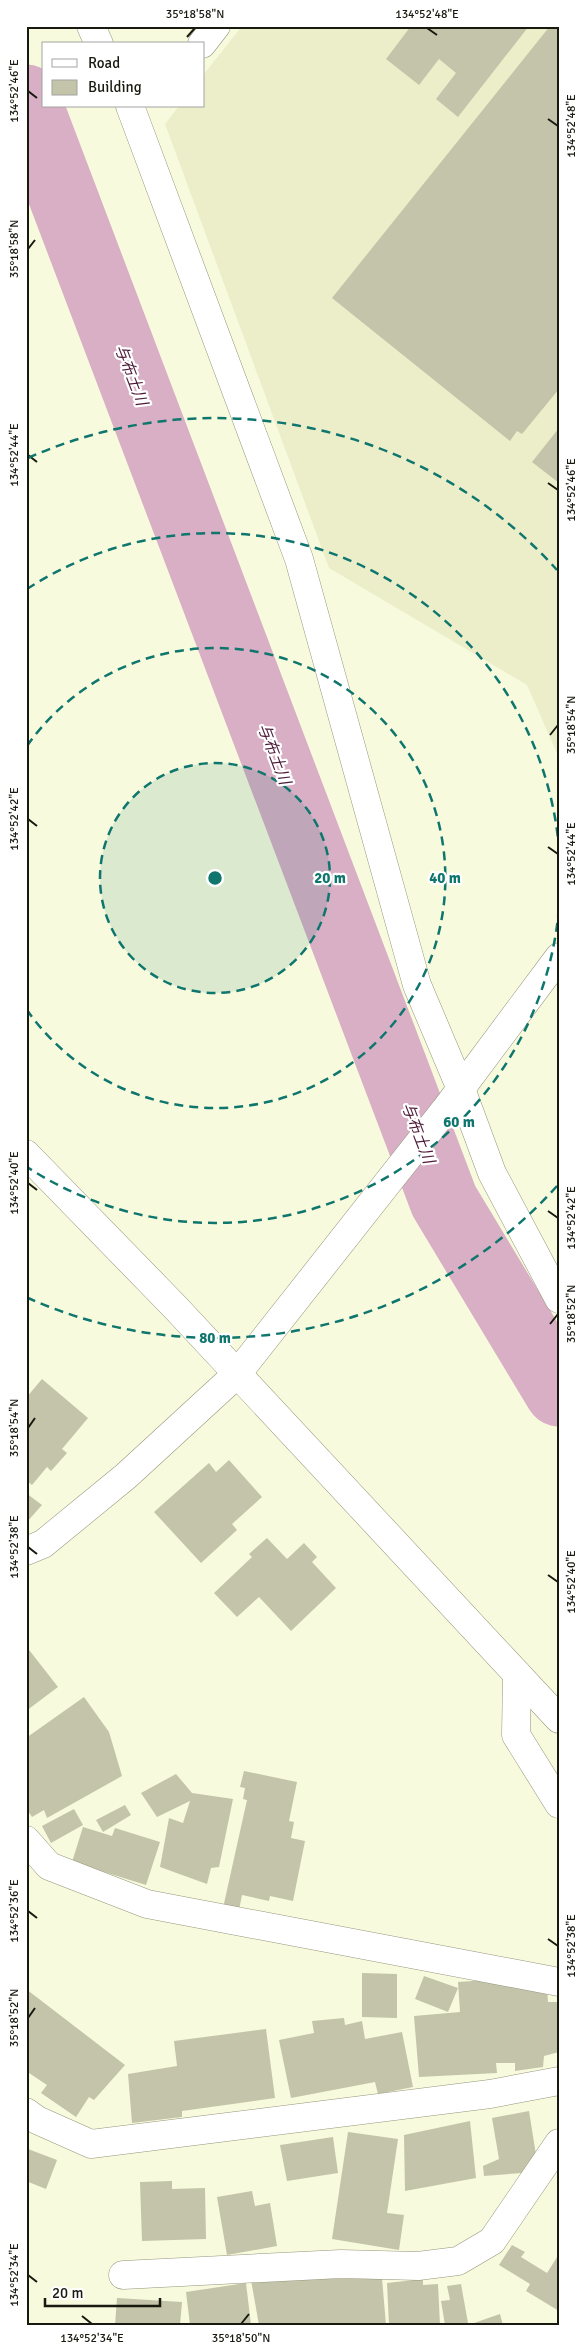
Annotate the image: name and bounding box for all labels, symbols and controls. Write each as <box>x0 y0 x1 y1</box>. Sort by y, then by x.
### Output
text: 35°18'58"N <box>166 7 224 22</box>
text: 134°52'48"E <box>395 7 459 22</box>
legend <box>42 42 205 108</box>
text: Road <box>88 54 120 72</box>
text: 134°52'46"E <box>7 59 22 123</box>
text: Building <box>88 78 142 96</box>
text: 134°52'48"E <box>564 94 579 158</box>
text: 35°18'58"N <box>7 220 22 278</box>
water label: 与布土川 <box>110 342 153 410</box>
text: 134°52'44"E <box>7 423 22 487</box>
text: 134°52'46"E <box>564 458 579 522</box>
text: 35°18'54"N <box>564 696 579 754</box>
water label: 与布土川 <box>253 721 296 789</box>
text: 134°52'42"E <box>7 787 22 851</box>
text: 134°52'44"E <box>564 822 579 886</box>
centre of rings <box>206 869 224 887</box>
text: 20 m <box>314 869 346 887</box>
text: 40 m <box>429 869 461 887</box>
water label: 与布土川 <box>397 1100 440 1168</box>
text: 60 m <box>443 1113 475 1131</box>
text: 134°52'40"E <box>7 1151 22 1215</box>
text: 134°52'42"E <box>564 1186 579 1250</box>
text: 35°18'52"N <box>564 1285 579 1343</box>
text: 80 m <box>199 1329 231 1347</box>
text: 35°18'54"N <box>7 1399 22 1457</box>
text: 134°52'38"E <box>7 1515 22 1579</box>
text: 134°52'40"E <box>564 1550 579 1614</box>
text: 134°52'36"E <box>7 1879 22 1943</box>
text: 134°52'38"E <box>564 1914 579 1978</box>
text: 35°18'52"N <box>7 1989 22 2047</box>
text: 134°52'34"E <box>7 2243 22 2307</box>
scale bar <box>45 2276 160 2308</box>
text: 20 m <box>52 2284 83 2302</box>
text: 134°52'34"E <box>60 2331 124 2346</box>
text: 35°18'50"N <box>212 2331 270 2346</box>

